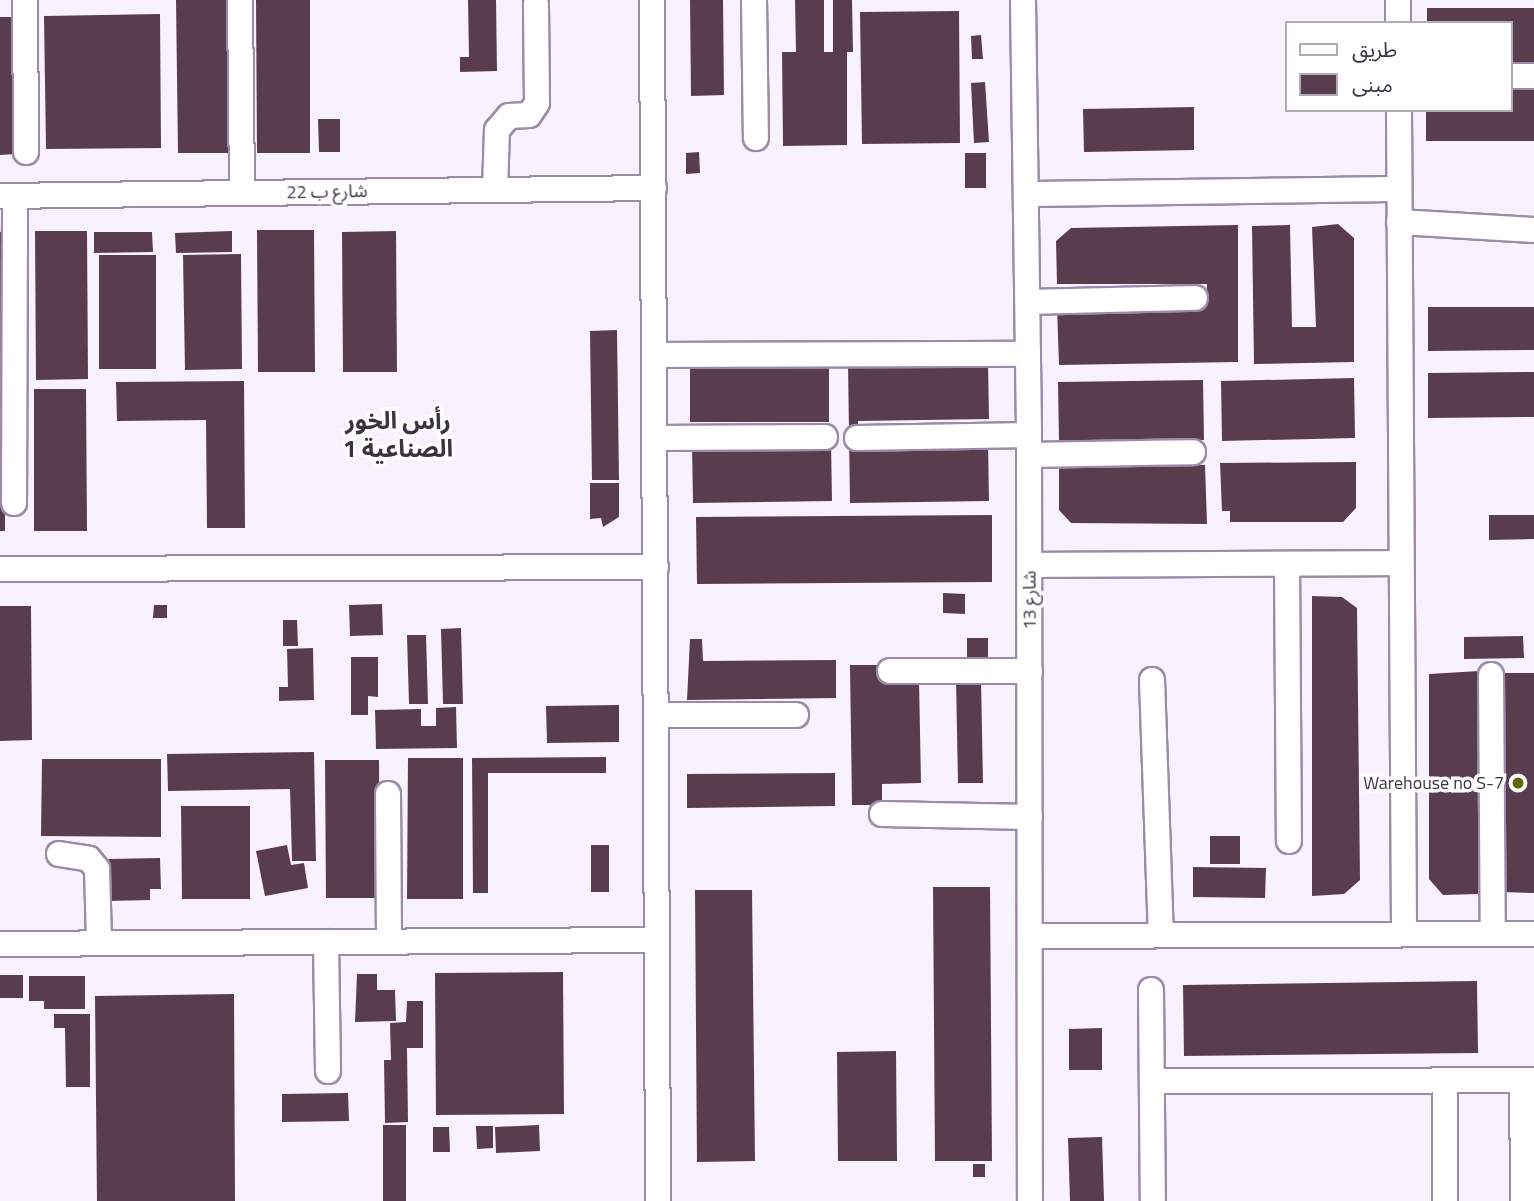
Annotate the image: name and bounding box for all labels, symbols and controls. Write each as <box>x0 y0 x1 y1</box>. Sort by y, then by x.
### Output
legend <box>1286 21 1513 112</box>
text: طريق <box>1352 33 1397 65</box>
text: مبنى <box>1352 68 1393 100</box>
street label: شارع ب 22 <box>286 180 368 204</box>
district label: رأس الخور الصناعية 1 <box>343 407 453 463</box>
street label: شارع 13 <box>1019 570 1041 630</box>
place label: Warehouse no S-7 <box>1363 772 1504 794</box>
marker: Warehouse no S-7 <box>1510 775 1526 791</box>

